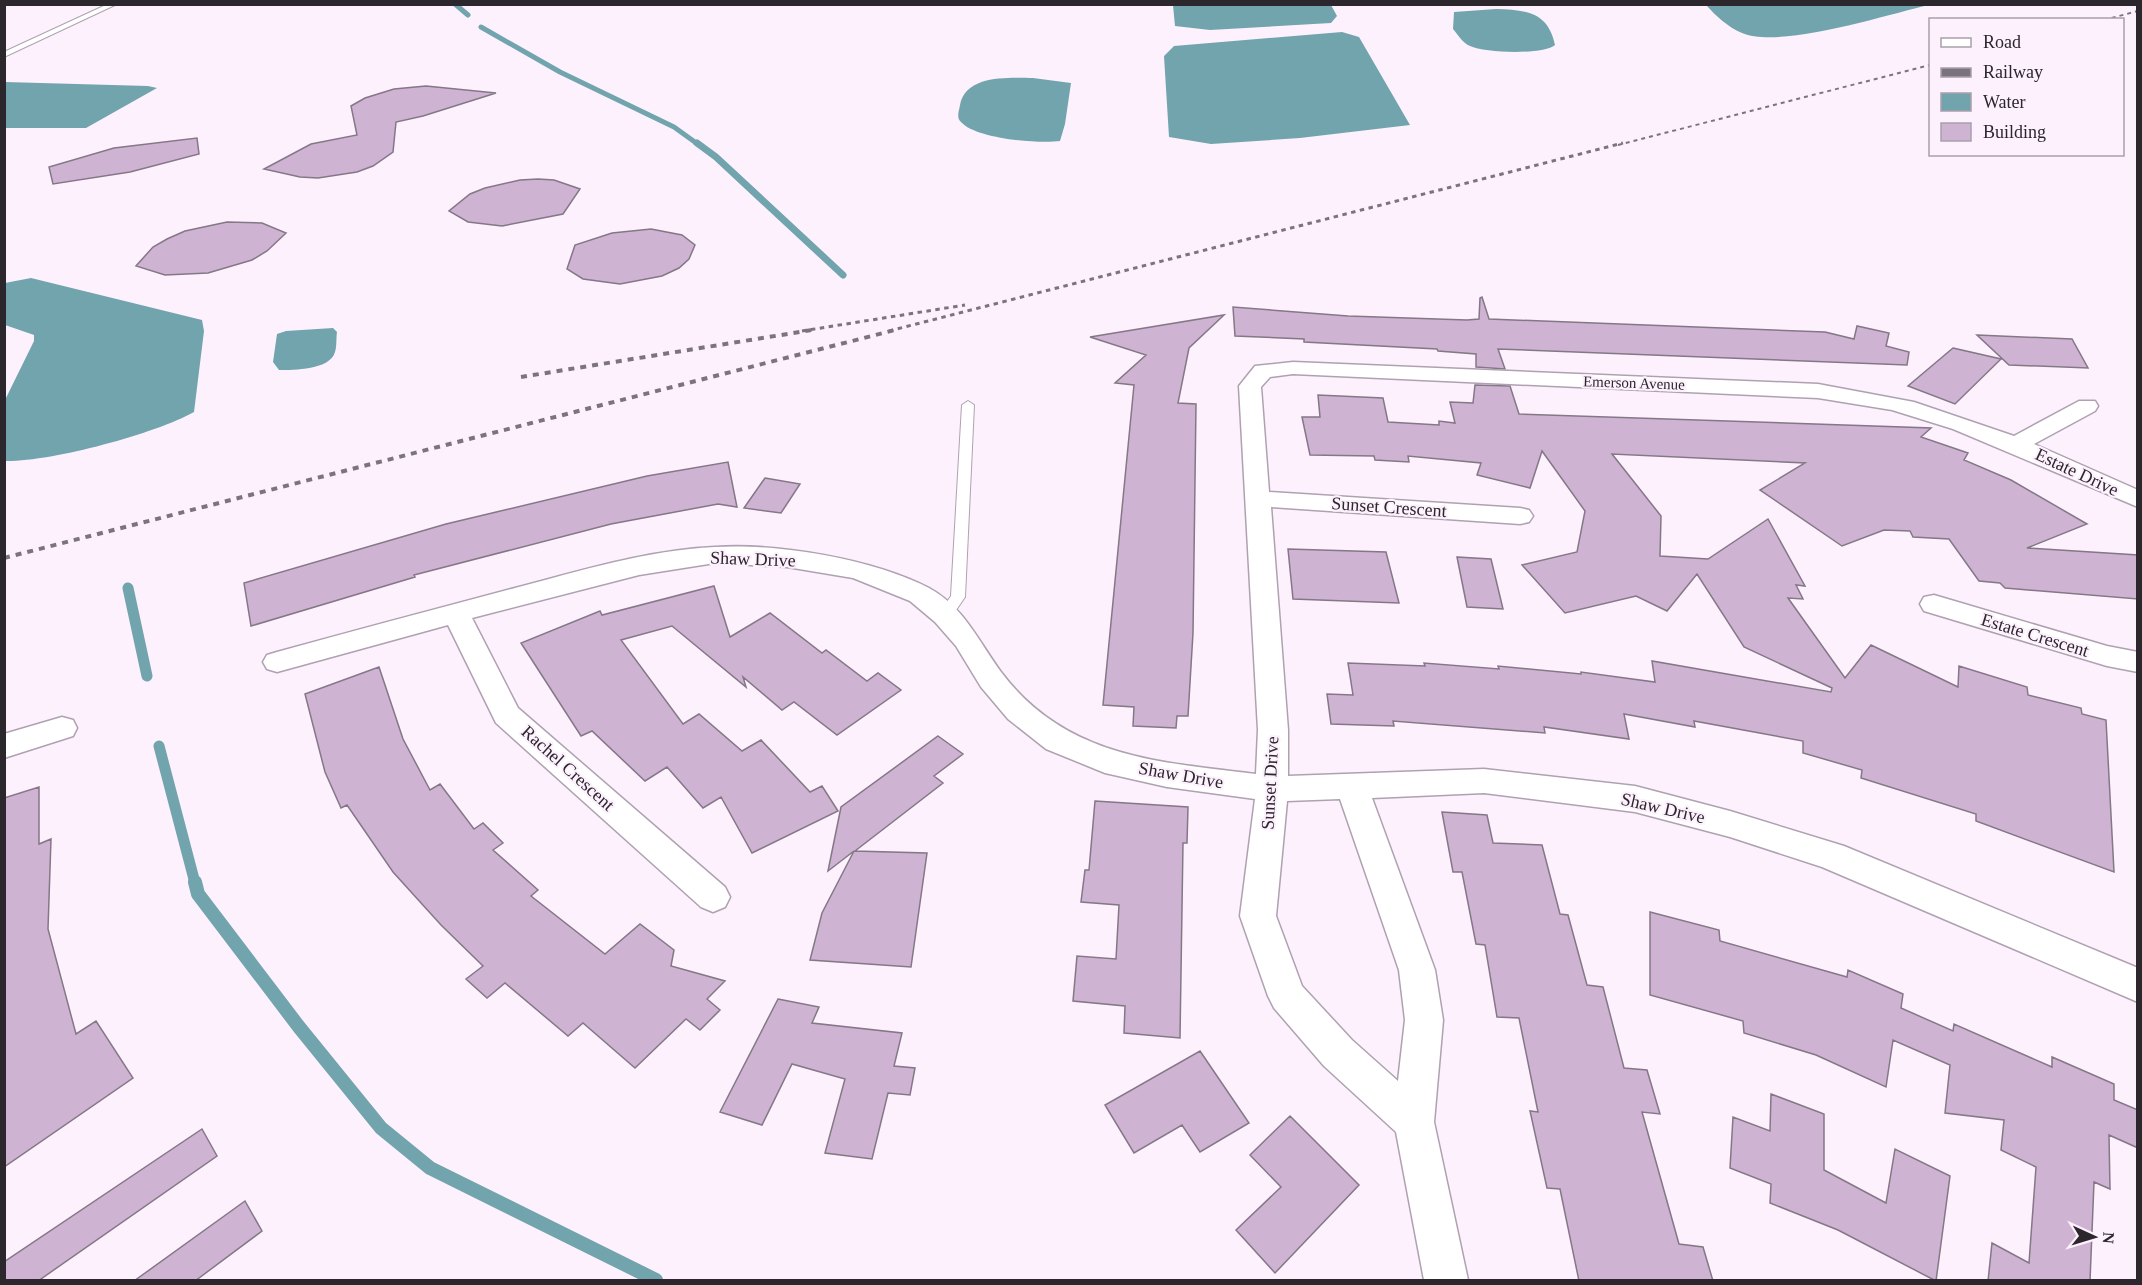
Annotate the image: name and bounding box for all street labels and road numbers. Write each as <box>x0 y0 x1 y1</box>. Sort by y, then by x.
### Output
street label: Emerson Avenue <box>1583 373 1685 393</box>
street label: Estate Drive <box>2032 444 2122 500</box>
street label: Sunset Crescent <box>1331 493 1447 521</box>
street label: Shaw Drive <box>710 548 796 570</box>
street label: Estate Crescent <box>1979 609 2091 661</box>
street label: Rachel Crescent <box>518 721 618 815</box>
street label: Sunset Drive <box>1258 736 1282 830</box>
street label: Shaw Drive <box>1137 758 1225 792</box>
street label: Shaw Drive <box>1619 789 1707 827</box>

